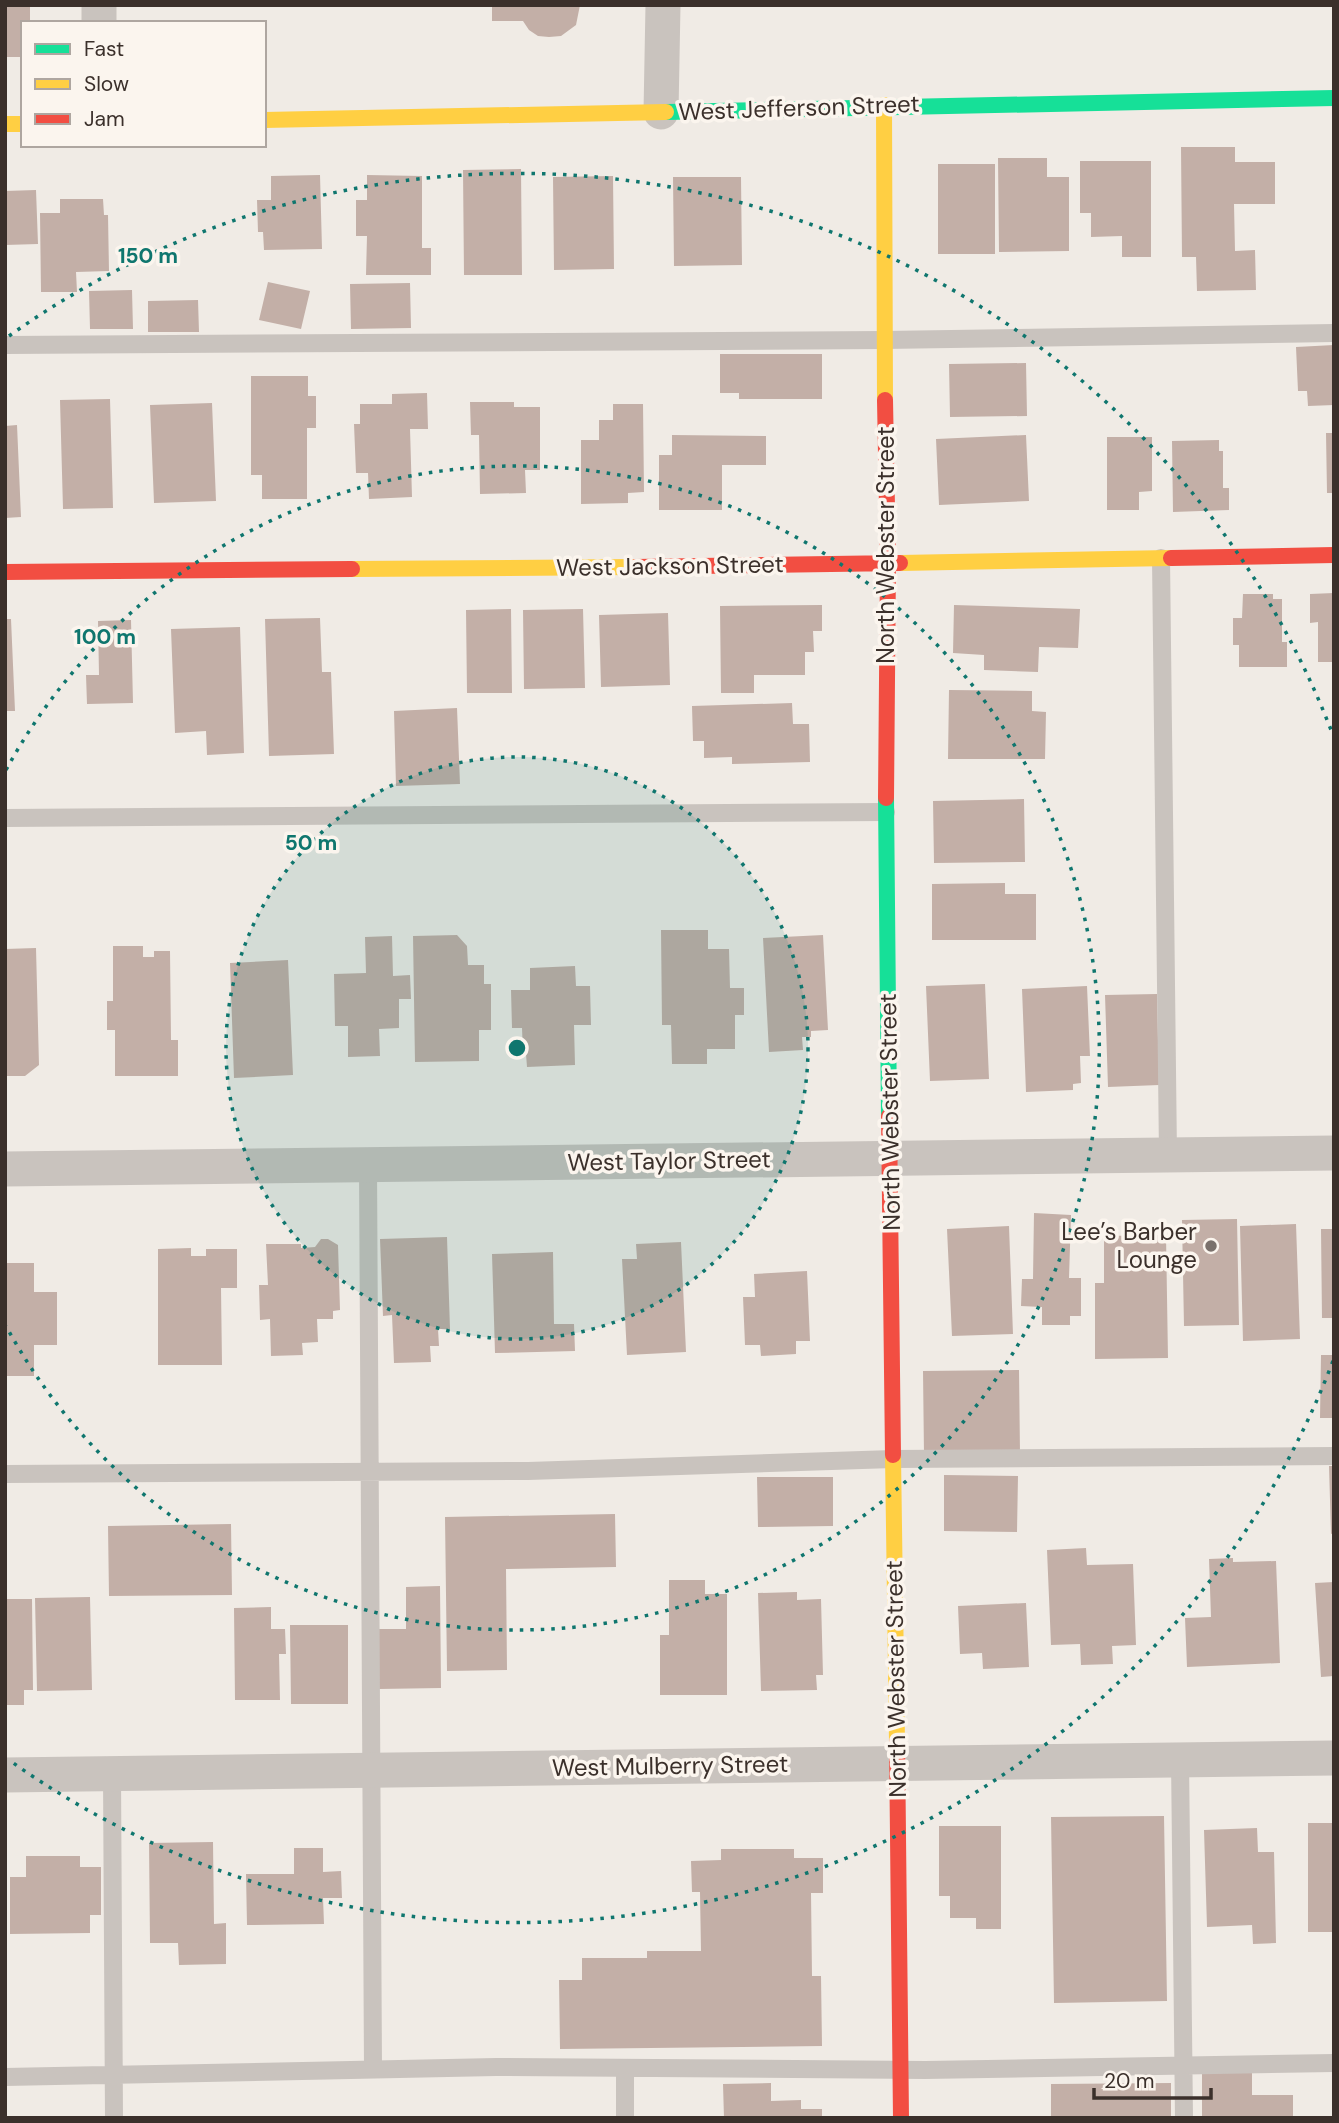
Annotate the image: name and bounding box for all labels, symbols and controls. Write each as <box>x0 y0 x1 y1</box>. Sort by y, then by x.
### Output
legend <box>21 21 266 147</box>
text: Fast <box>84 35 124 63</box>
text: Slow <box>84 70 129 98</box>
street label: West Jefferson Street <box>678 88 920 127</box>
text: Jam <box>84 105 125 133</box>
text: 150 m <box>118 242 178 270</box>
street label: North Webster Street <box>870 426 901 664</box>
street label: West Jackson Street <box>556 548 784 583</box>
text: 100 m <box>74 623 136 651</box>
text: 50 m <box>285 829 337 857</box>
street label: North Webster Street <box>872 993 907 1231</box>
centre of rings <box>505 1036 529 1060</box>
street label: West Taylor Street <box>567 1143 771 1178</box>
place label: Lee’s Barber Lounge <box>1061 1216 1197 1275</box>
marker: Lee’s Barber Lounge <box>1203 1238 1219 1254</box>
street label: North Webster Street <box>878 1560 913 1798</box>
street label: West Mulberry Street <box>552 1748 788 1783</box>
scale bar <box>1094 2056 1211 2100</box>
text: 20 m <box>1104 2067 1155 2095</box>

